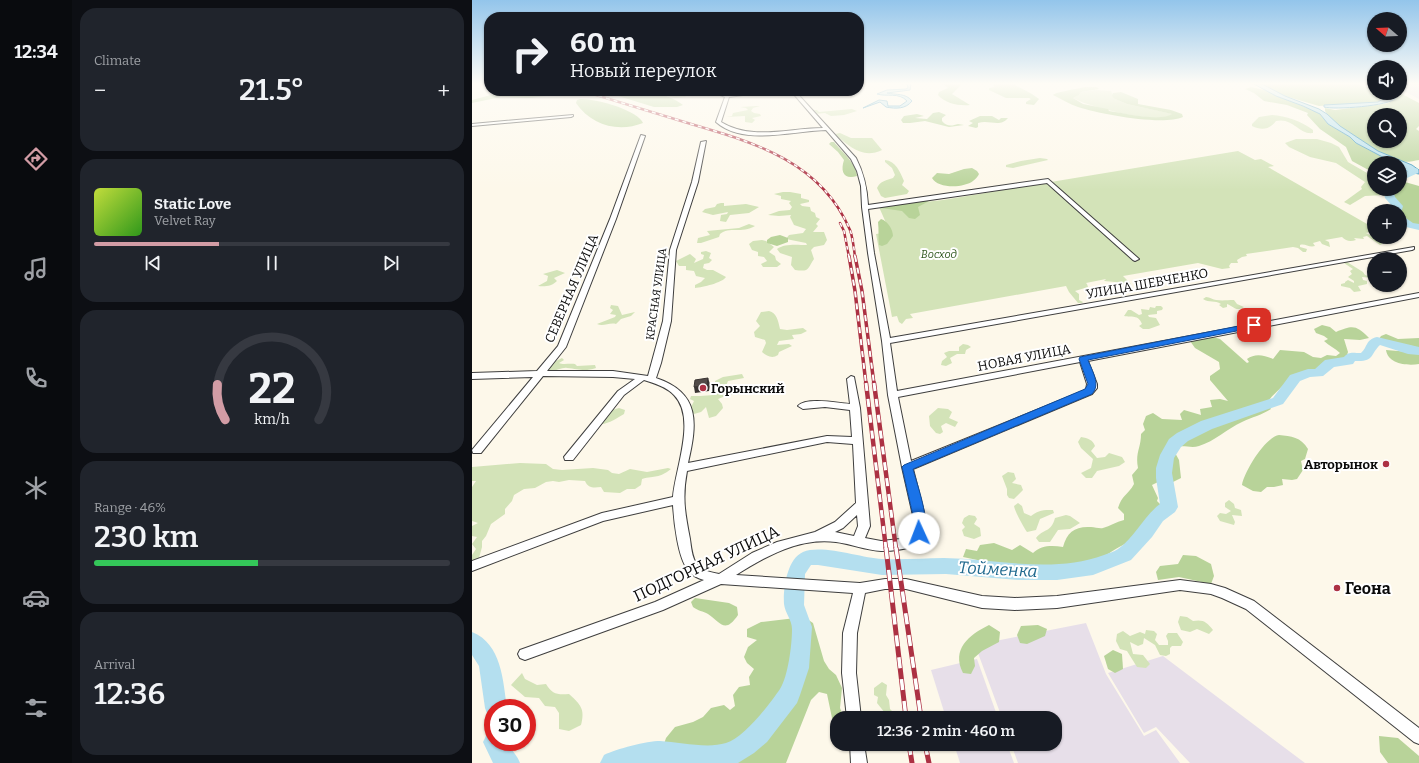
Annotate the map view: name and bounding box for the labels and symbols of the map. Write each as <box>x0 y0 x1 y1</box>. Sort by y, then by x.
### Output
north arrow <box>1367 12 1407 52</box>
street label: СЕВЕРНАЯ УЛИЦА <box>542 231 601 345</box>
street label: КРАСНАЯ УЛИЦА <box>644 247 669 341</box>
park label: Восход <box>921 248 958 261</box>
street label: УЛИЦА ШЕВЧЕНКО <box>1085 265 1209 302</box>
pin <box>1237 308 1271 342</box>
street label: НОВАЯ УЛИЦА <box>976 341 1073 374</box>
place label: Горынский <box>711 381 785 396</box>
marker: Горынский <box>698 383 708 393</box>
place label: Авторынок <box>1304 457 1378 472</box>
marker: Авторынок <box>1381 459 1391 469</box>
position arrow <box>898 512 940 554</box>
street label: ПОДГОРНАЯ УЛИЦА <box>630 521 783 606</box>
water label: Тойменка <box>958 557 1038 582</box>
place label: Геона <box>1345 579 1391 598</box>
marker: Геона <box>1332 583 1342 593</box>
speed limit sign: 30 <box>484 699 536 751</box>

